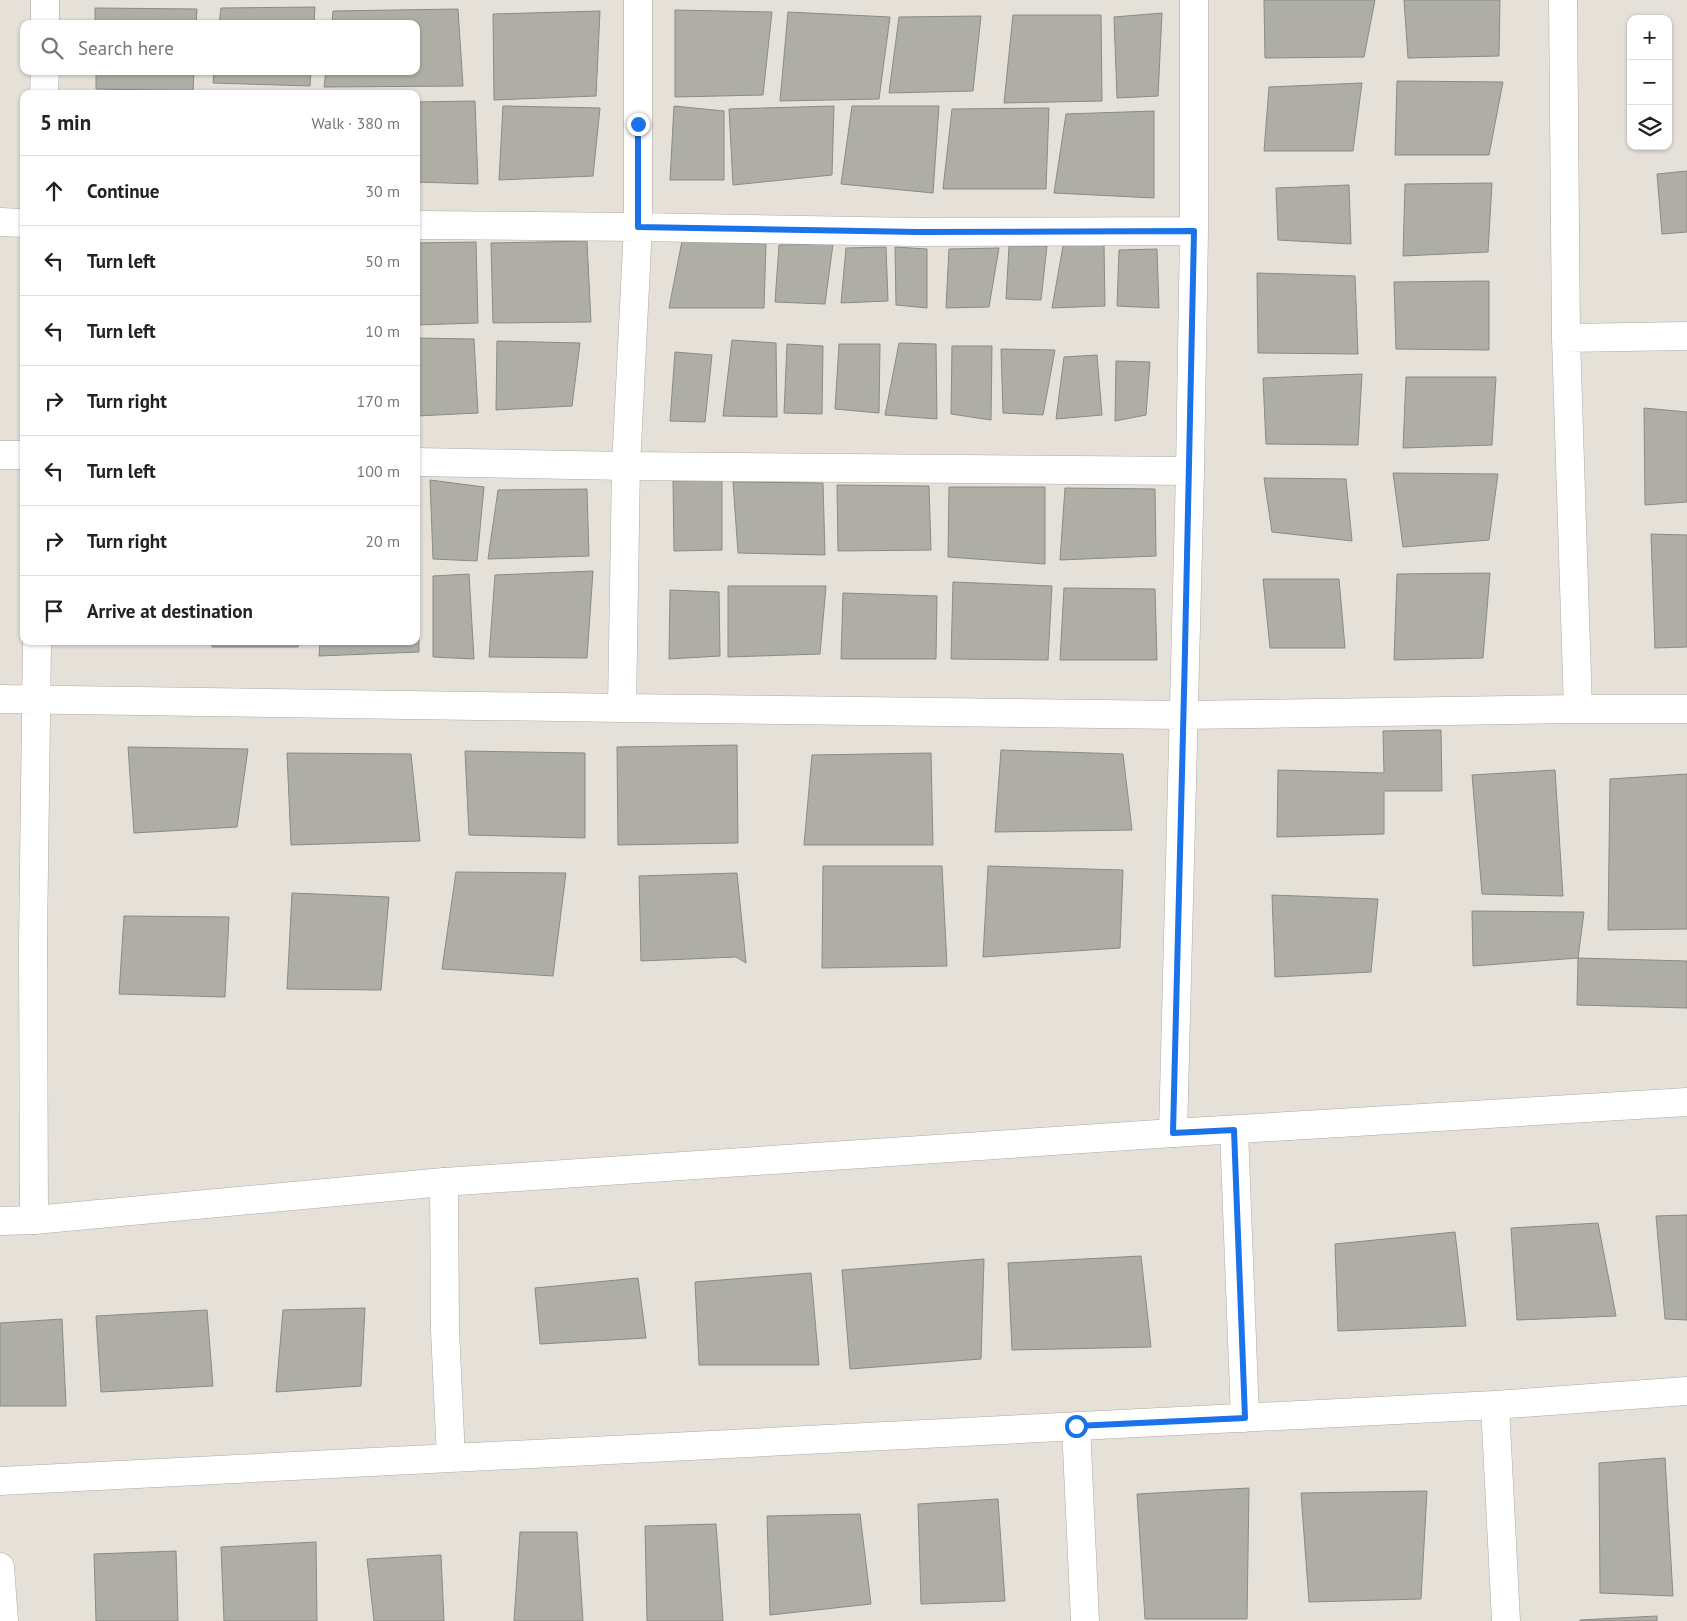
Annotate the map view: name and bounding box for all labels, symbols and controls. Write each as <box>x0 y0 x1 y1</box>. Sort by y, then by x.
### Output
map controls <box>1627 15 1672 150</box>
button: + <box>1627 15 1672 60</box>
search box <box>20 20 420 75</box>
icon: search <box>38 34 66 62</box>
text: Search here <box>78 36 174 60</box>
button: − <box>1627 60 1672 105</box>
button: layers <box>1627 105 1672 150</box>
text: 5 min <box>40 109 91 136</box>
text: Walk · 380 m <box>311 113 400 133</box>
route end <box>627 113 650 136</box>
icon: ahead <box>40 177 68 205</box>
text: Continue <box>87 179 159 203</box>
text: 30 m <box>365 181 400 201</box>
icon: left <box>40 247 68 275</box>
text: Turn left <box>87 249 156 273</box>
text: 50 m <box>365 251 400 271</box>
icon: left <box>40 317 68 345</box>
text: Turn left <box>87 319 156 343</box>
text: 10 m <box>365 321 400 341</box>
icon: right <box>40 387 68 415</box>
text: Turn right <box>87 389 167 413</box>
text: 170 m <box>357 391 400 411</box>
icon: left <box>40 457 68 485</box>
text: Turn left <box>87 459 156 483</box>
text: 100 m <box>357 461 400 481</box>
icon: right <box>40 527 68 555</box>
text: Turn right <box>87 529 167 553</box>
text: 20 m <box>365 531 400 551</box>
icon: arrive <box>40 597 68 625</box>
text: Arrive at destination <box>87 599 253 623</box>
route start <box>1065 1415 1088 1438</box>

